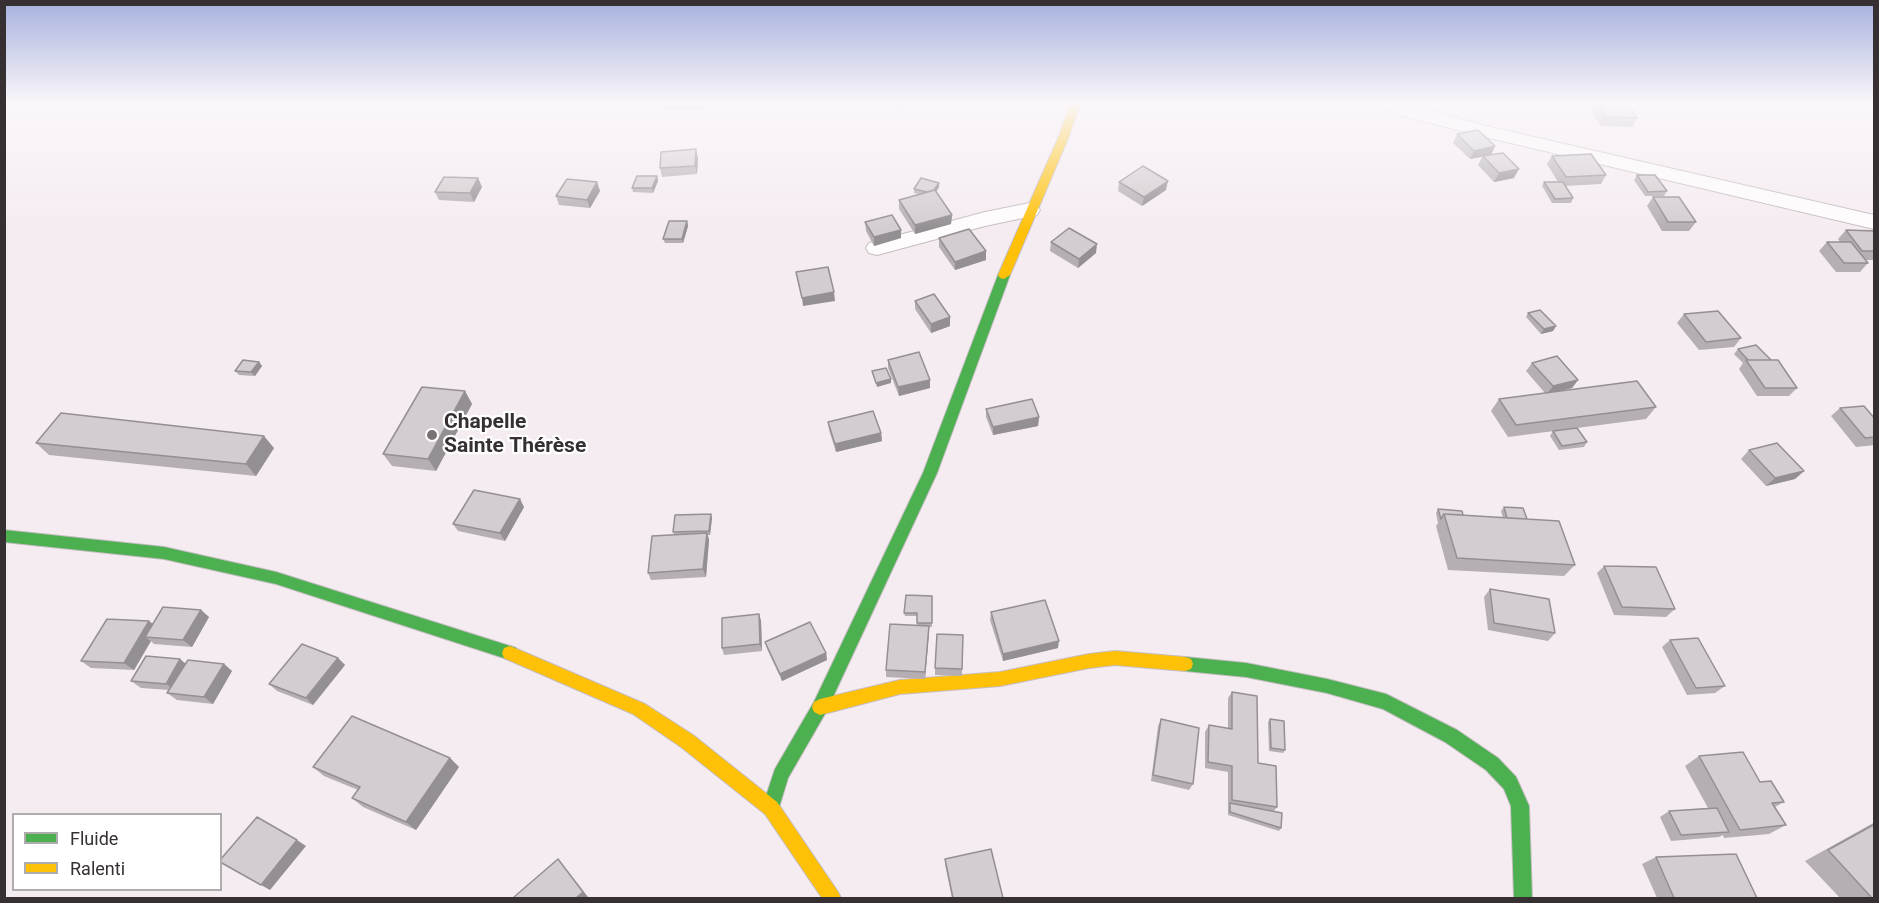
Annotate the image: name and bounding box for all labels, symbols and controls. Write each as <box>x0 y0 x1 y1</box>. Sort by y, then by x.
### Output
place label: Chapelle Sainte Thérèse <box>444 410 586 460</box>
marker: Chapelle Sainte Thérèse <box>425 428 439 442</box>
legend <box>12 813 222 891</box>
text: Fluide <box>70 828 118 849</box>
text: Ralenti <box>70 858 125 879</box>

